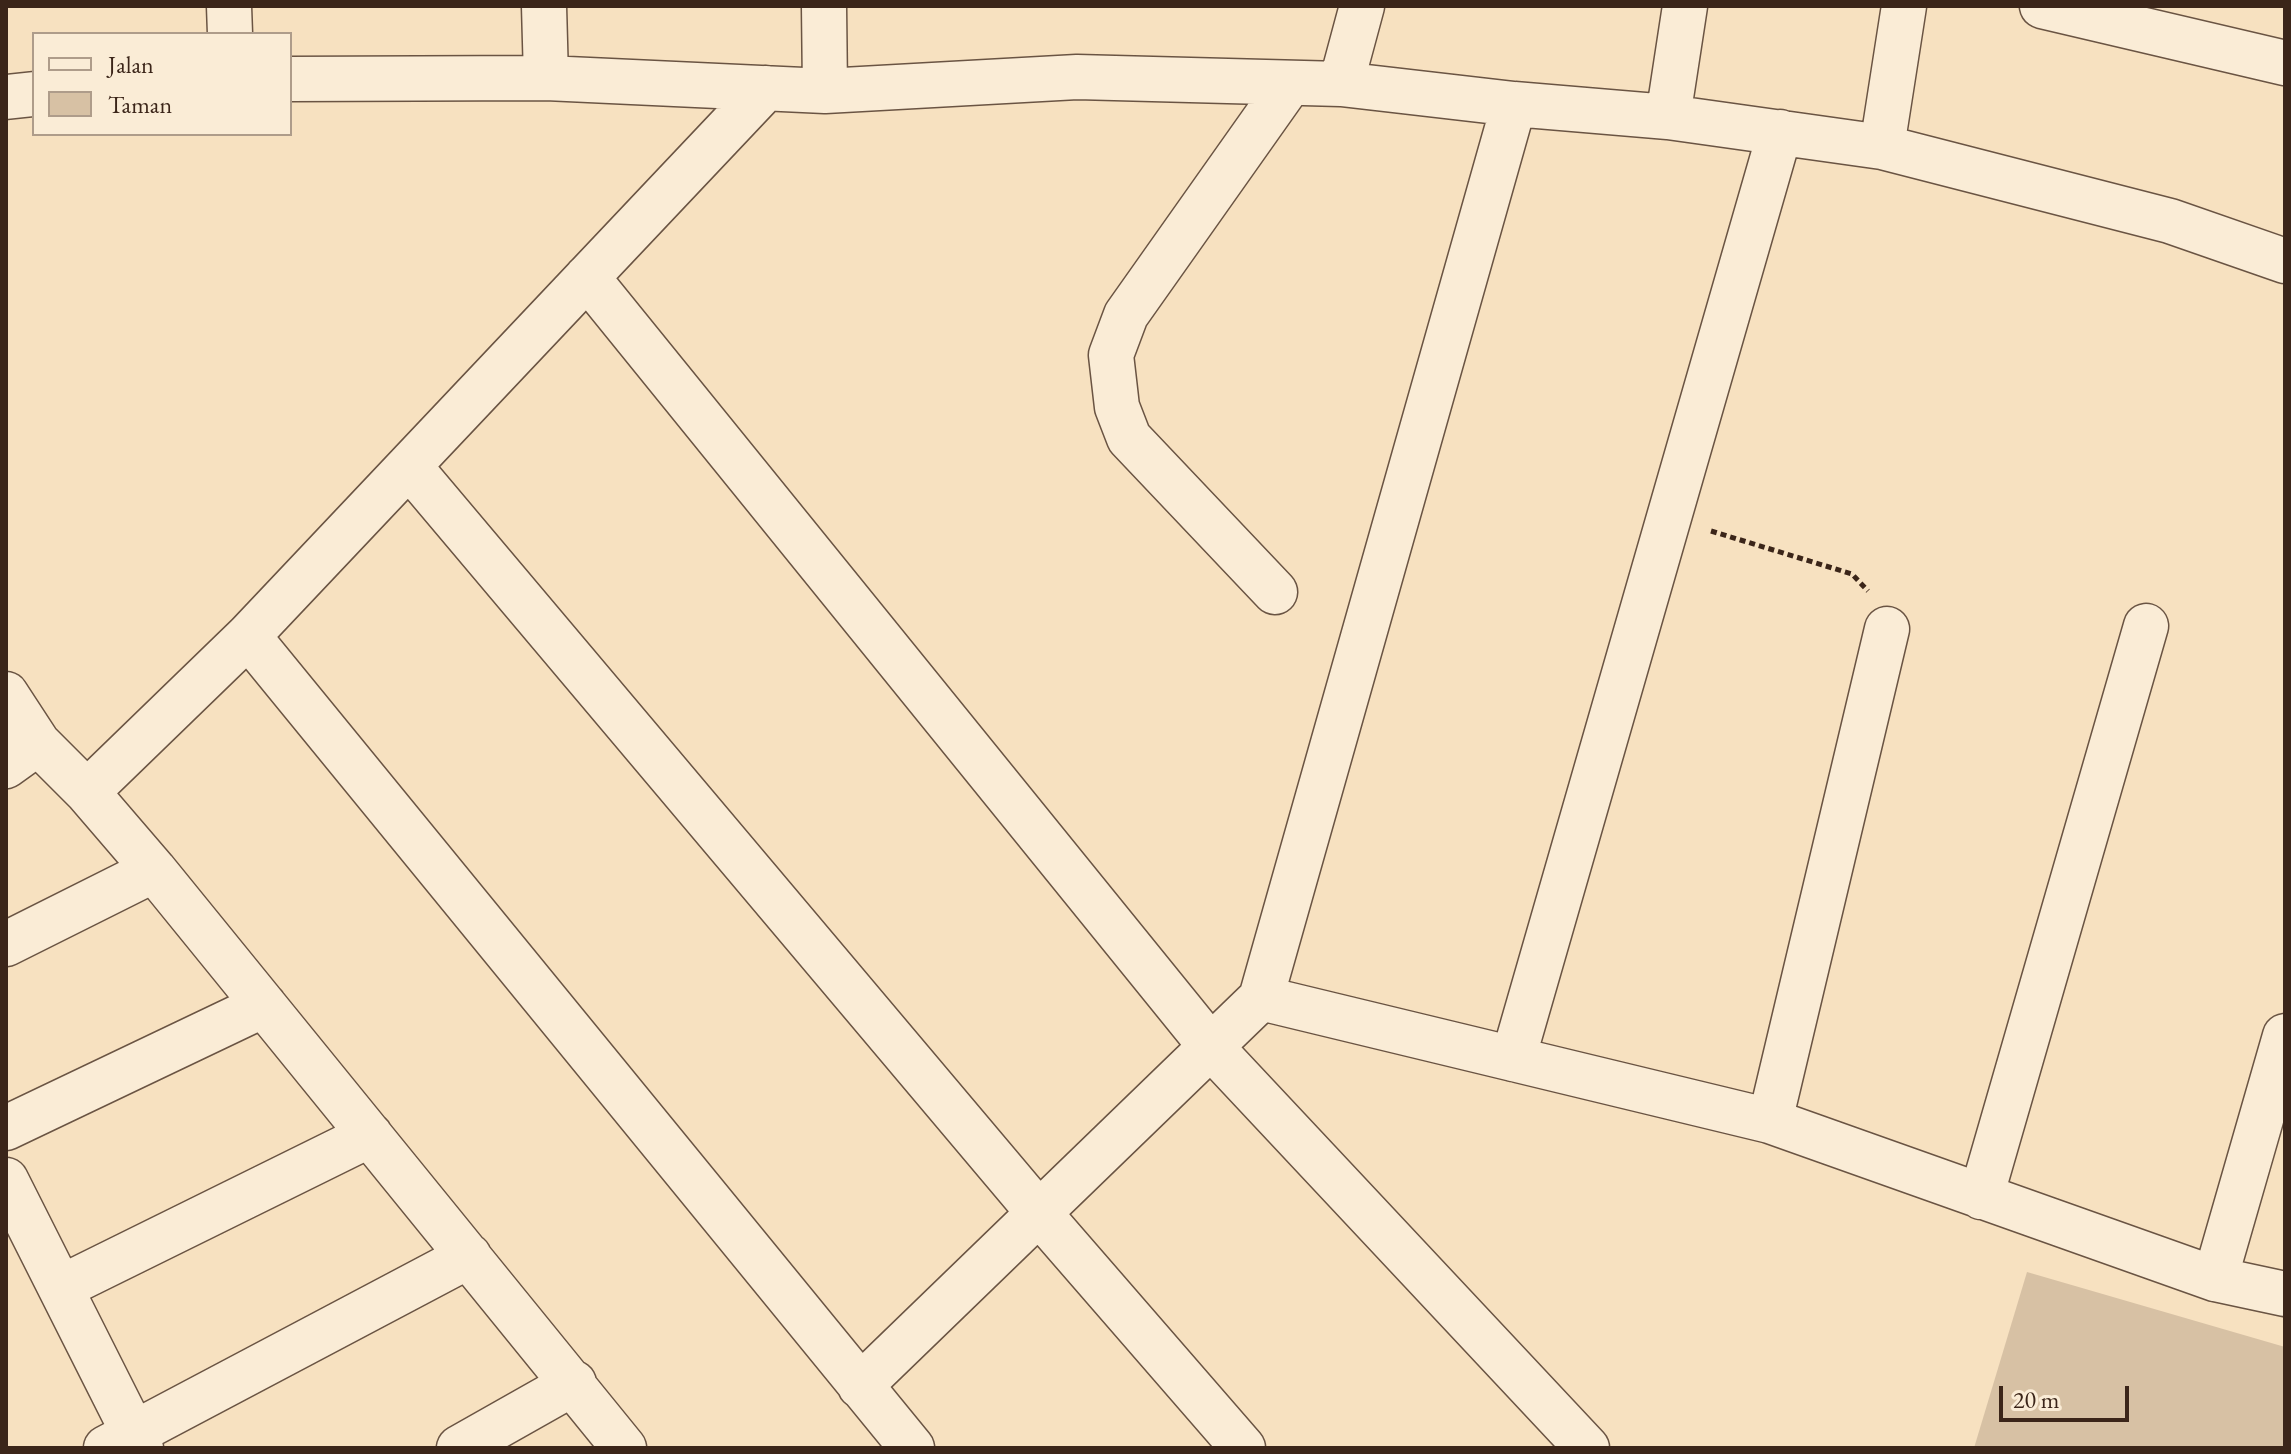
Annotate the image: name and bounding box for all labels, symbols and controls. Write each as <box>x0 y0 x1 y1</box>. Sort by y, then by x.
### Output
legend <box>32 32 292 136</box>
text: Jalan <box>108 49 154 80</box>
text: Taman <box>108 89 172 120</box>
scale bar <box>2003 1370 2133 1420</box>
text: 20 m <box>2013 1384 2060 1415</box>

